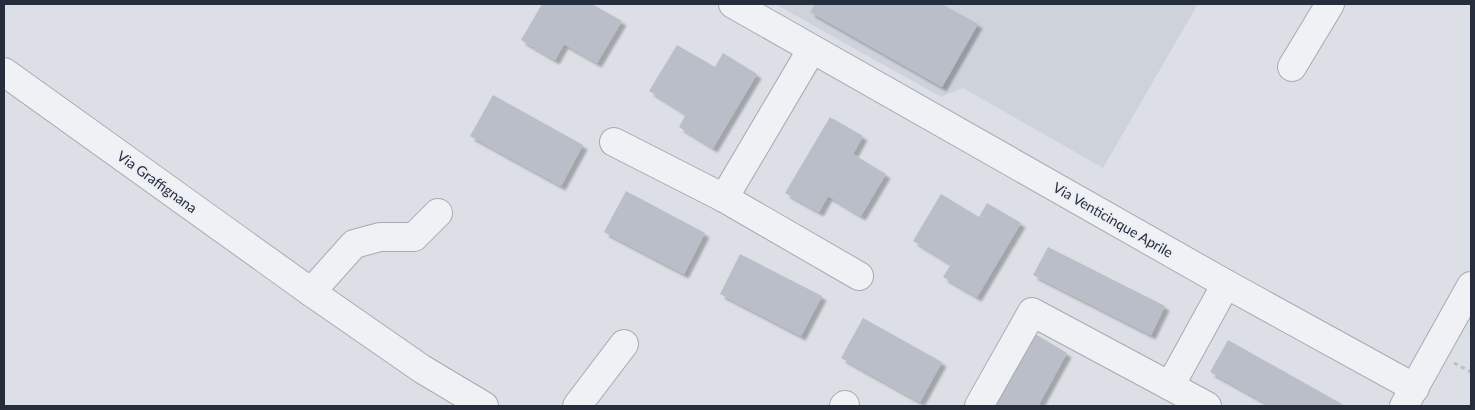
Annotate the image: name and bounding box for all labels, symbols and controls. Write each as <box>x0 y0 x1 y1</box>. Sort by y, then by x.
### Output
street label: Via Graffignana <box>114 147 201 216</box>
street label: Via Venticinque Aprile <box>1050 178 1176 261</box>

